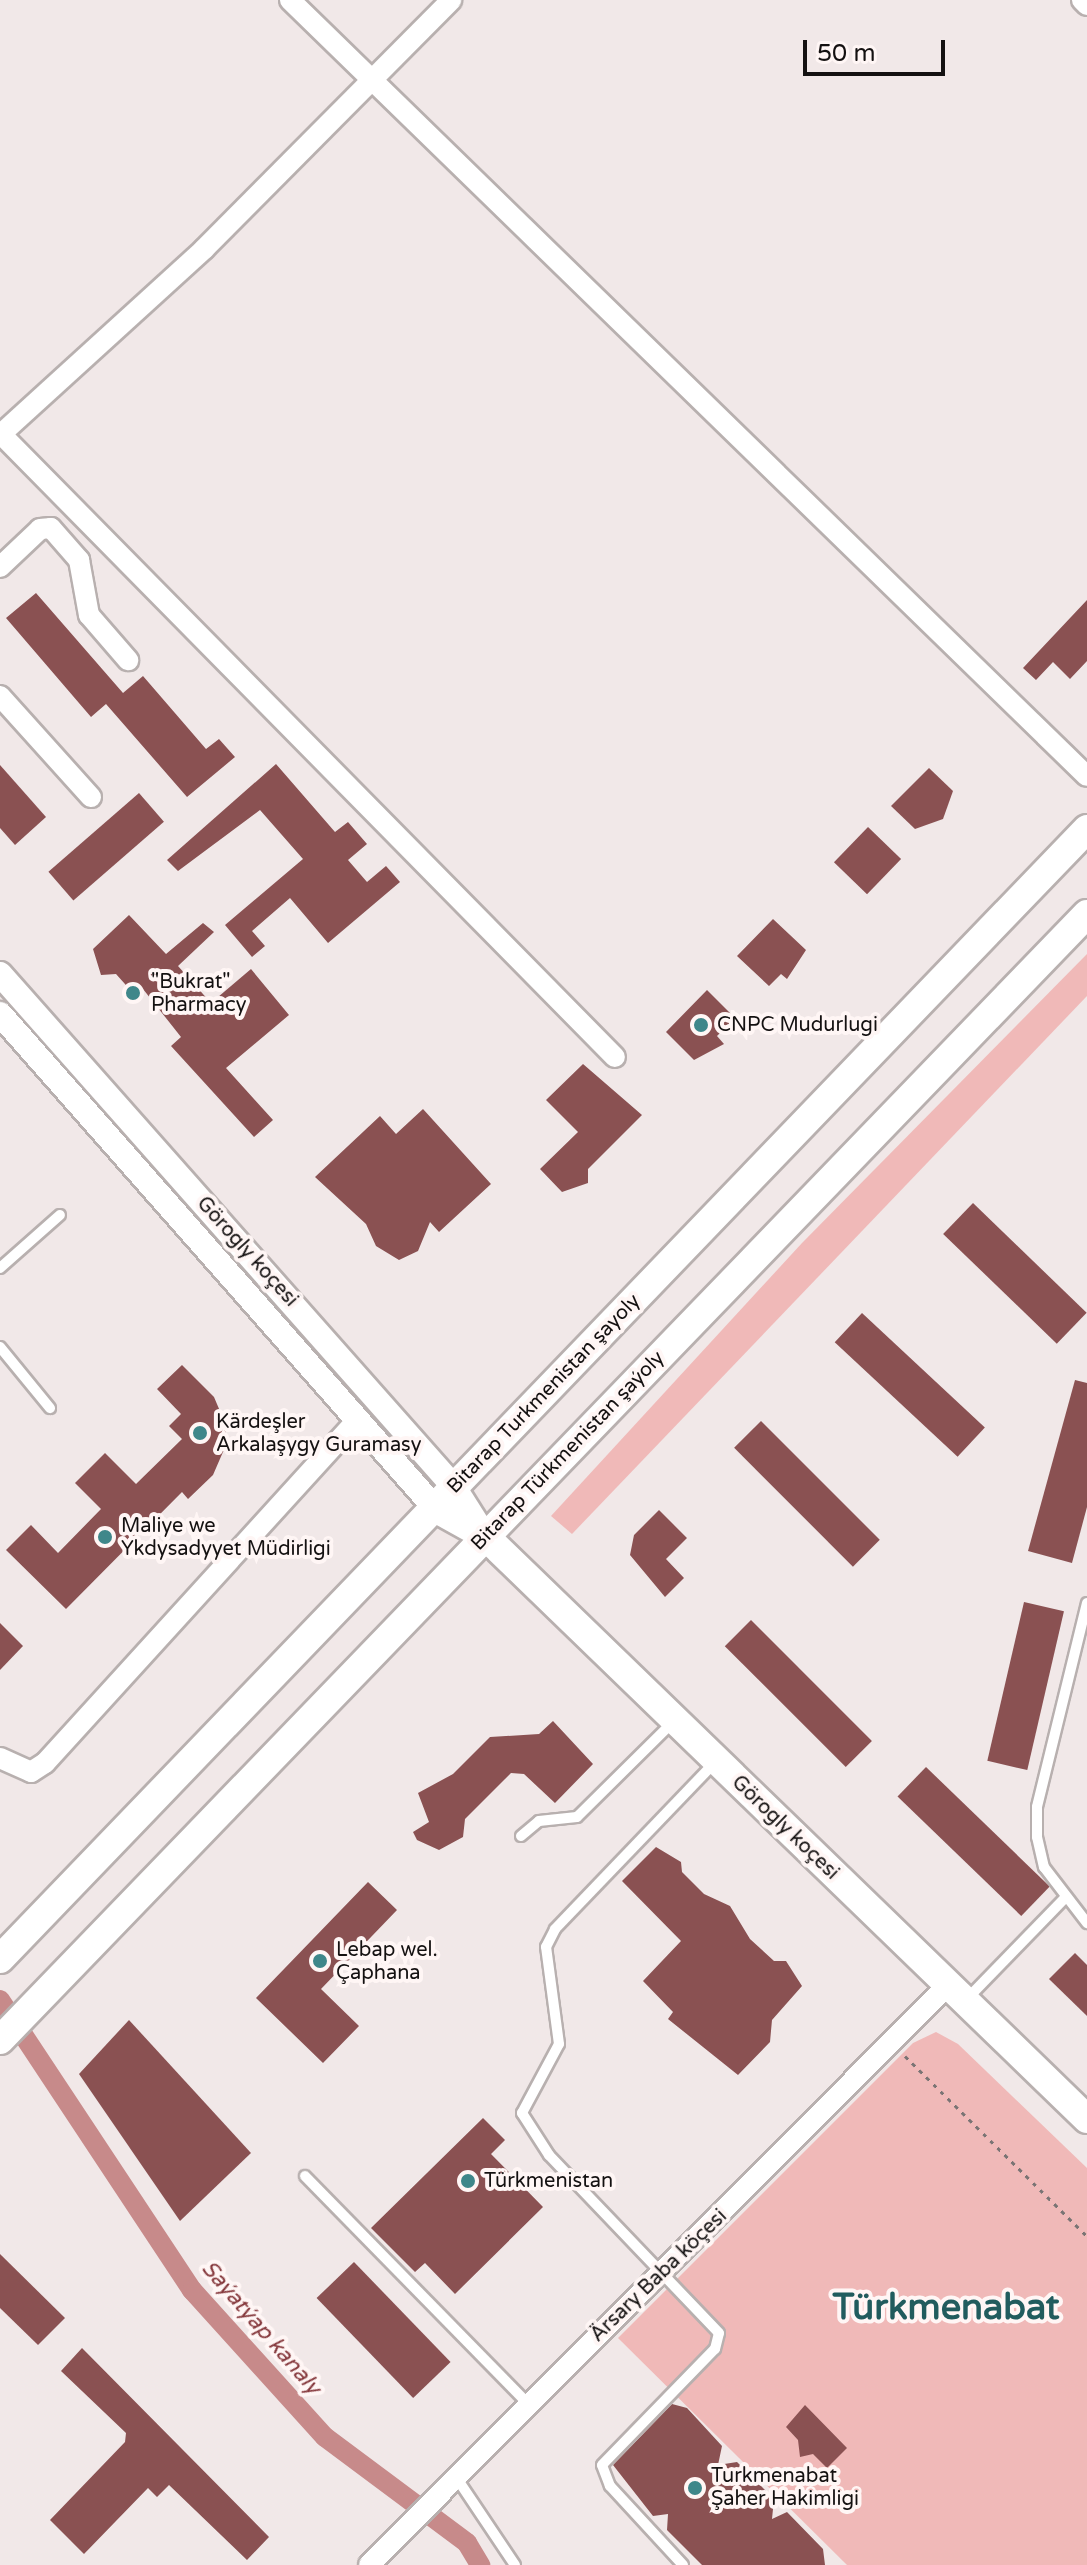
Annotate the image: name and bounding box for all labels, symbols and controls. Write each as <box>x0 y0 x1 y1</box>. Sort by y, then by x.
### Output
scale bar <box>807 24 949 74</box>
text: 50 m <box>817 39 875 68</box>
place label: "Bukrat" Pharmacy <box>151 970 246 1017</box>
marker: "Bukrat" Pharmacy <box>122 982 144 1004</box>
place label: CNPC Mudurlugi <box>717 1013 878 1037</box>
marker: CNPC Mudurlugi <box>692 1016 710 1034</box>
street label: Görogly koçesi <box>191 1192 303 1312</box>
street label: Bitarap Turkmenistan şayoly <box>442 1289 646 1499</box>
street label: Bitarap Türkmenistan şaýoly <box>466 1346 670 1556</box>
place label: Kärdeşler Arkalaşygy Guramasy <box>216 1410 421 1457</box>
marker: Kärdeşler Arkalaşygy Guramasy <box>191 1424 209 1442</box>
place label: Maliye we Ykdysadyyet Müdirligi <box>121 1514 331 1561</box>
marker: Maliye we Ykdysadyyet Müdirligi <box>96 1528 114 1546</box>
street label: Görogly koçesi <box>726 1771 844 1885</box>
place label: Lebap wel. Çaphana <box>336 1938 438 1985</box>
marker: Lebap wel. Çaphana <box>311 1952 329 1970</box>
place label: Türkmenistan <box>484 2169 613 2193</box>
marker: Türkmenistan <box>459 2172 477 2190</box>
street label: Ärsary Baba köçesi <box>586 2205 732 2347</box>
water label: Saýatýap kanaly <box>196 2256 326 2400</box>
district label: Türkmenabat <box>833 2286 1059 2330</box>
place label: Turkmenabat Şaher Hakimligi <box>711 2464 859 2511</box>
marker: Turkmenabat Şaher Hakimligi <box>686 2479 704 2497</box>

